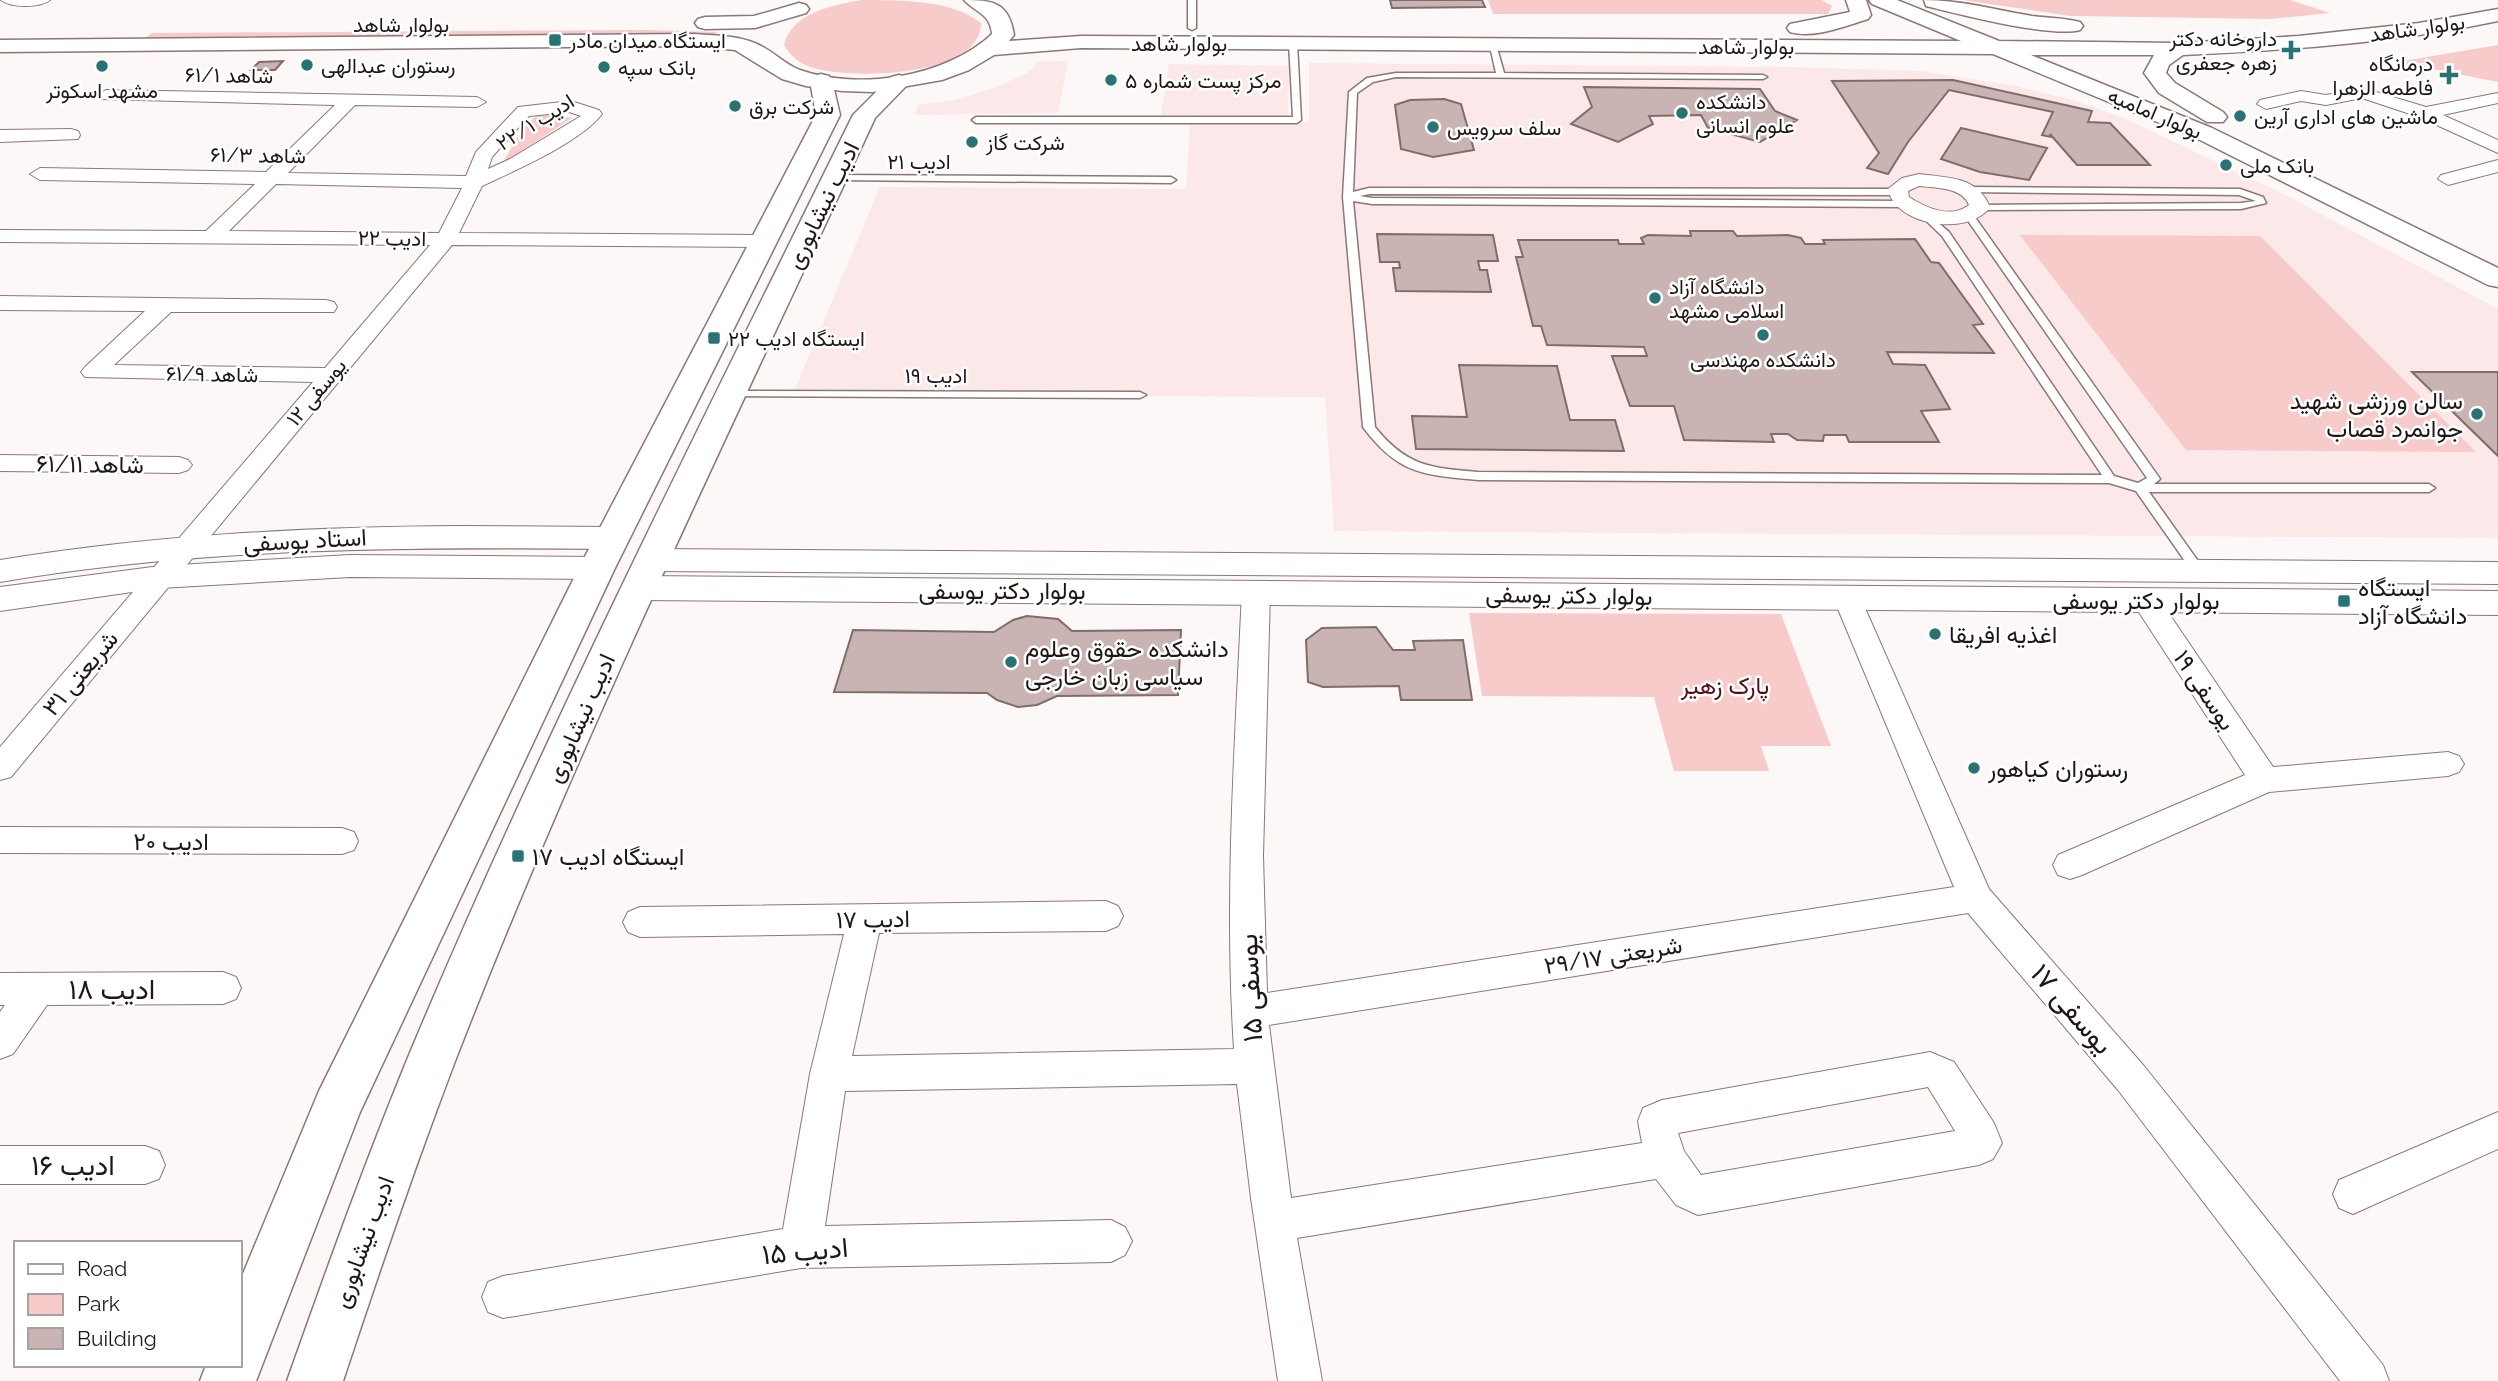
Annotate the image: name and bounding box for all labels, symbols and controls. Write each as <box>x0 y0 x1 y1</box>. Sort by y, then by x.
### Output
street label: بولوار شاهد <box>2368 9 2466 48</box>
street label: بولوار شاهد <box>353 12 449 38</box>
place label: داروخانه دکتر زهره جعفری <box>2168 26 2277 76</box>
place label: ایستگاه میدان مادر <box>568 28 726 54</box>
street label: بولوار شاهد <box>1131 31 1227 57</box>
marker: ایستگاه میدان مادر <box>547 32 563 48</box>
street label: بولوار شاهد <box>1698 34 1794 60</box>
marker: داروخانه دکتر زهره جعفری <box>2283 42 2299 58</box>
place label: درمانگاه فاطمه الزهرا <box>2332 51 2433 101</box>
place label: رستوران عبدالهی <box>321 53 455 79</box>
place label: بانک سپه <box>618 55 696 82</box>
marker: رستوران عبدالهی <box>299 57 315 73</box>
marker: مشهد اسکوتر <box>94 58 110 74</box>
marker: بانک سپه <box>596 59 612 75</box>
street label: شاهد ۶۱/۱ <box>185 62 273 88</box>
marker: درمانگاه فاطمه الزهرا <box>2439 65 2459 85</box>
place label: مرکز پست شماره ۵ <box>1125 68 1281 95</box>
marker: مرکز پست شماره ۵ <box>1103 72 1119 88</box>
place label: مشهد اسکوتر <box>45 78 158 104</box>
street label: بولوار امامیه <box>2104 82 2206 145</box>
street label: ادیب ۲۲/۱ <box>491 88 579 156</box>
place label: دانشکده علوم انسانی <box>1696 89 1795 140</box>
place label: شرکت برق <box>749 94 834 120</box>
marker: شرکت برق <box>727 98 743 114</box>
place label: ماشین های اداری آرین <box>2254 104 2438 130</box>
marker: دانشکده علوم انسانی <box>1674 105 1690 121</box>
marker: ماشین های اداری آرین <box>2232 108 2248 124</box>
place label: سلف سرویس <box>1447 115 1561 141</box>
marker: سلف سرویس <box>1425 119 1441 135</box>
place label: شرکت گاز <box>985 130 1065 156</box>
marker: شرکت گاز <box>964 134 980 150</box>
street label: ادیب نیشابوری <box>779 137 866 274</box>
street label: شاهد ۶۱/۳ <box>210 142 306 168</box>
street label: ادیب ۲۱ <box>887 149 951 174</box>
place label: بانک ملی <box>2240 153 2314 178</box>
marker: بانک ملی <box>2218 157 2234 173</box>
street label: ادیب ۲۲ <box>358 225 426 251</box>
place label: دانشگاه آزاد اسلامی مشهد <box>1669 274 1784 324</box>
marker: دانشگاه آزاد اسلامی مشهد <box>1647 290 1663 306</box>
place label: ایستگاه ادیب ۲۲ <box>728 326 865 351</box>
marker: دانشکده مهندسی <box>1755 327 1771 343</box>
marker: ایستگاه ادیب ۲۲ <box>706 330 722 346</box>
place label: دانشکده مهندسی <box>1690 347 1836 373</box>
street label: یوسفی ۱۲ <box>281 353 352 431</box>
street label: شاهد ۶۱/۹ <box>166 361 258 387</box>
street label: ادیب ۱۹ <box>905 363 967 388</box>
place label: سالن ورزشی شهید جوانمرد قصاب <box>2290 386 2463 444</box>
marker: سالن ورزشی شهید جوانمرد قصاب <box>2469 406 2485 422</box>
street label: شاهد ۶۱/۱۱ <box>36 449 144 479</box>
street label: استاد یوسفی <box>243 522 367 559</box>
place label: ایستگاه دانشگاه آزاد <box>2358 573 2467 631</box>
street label: بولوار دکتر یوسفی <box>919 576 1086 606</box>
street label: بولوار دکتر یوسفی <box>1485 579 1653 612</box>
street label: بولوار دکتر یوسفی <box>2053 586 2220 616</box>
marker: ایستگاه دانشگاه آزاد <box>2336 593 2352 609</box>
place label: اغذیه افریقا <box>1949 620 2057 650</box>
street label: شریعتی ۳۱ <box>36 624 125 722</box>
marker: اغذیه افریقا <box>1927 626 1943 642</box>
place label: دانشکده حقوق وعلوم سیاسی زبان خارجی <box>1025 634 1229 692</box>
street label: یوسفی ۱۹ <box>2167 644 2242 736</box>
street label: ادیب نیشابوری <box>539 649 622 787</box>
marker: دانشکده حقوق وعلوم سیاسی زبان خارجی <box>1003 654 1019 670</box>
park label: پارک زهیر <box>1680 671 1769 702</box>
place label: رستوران کیاهور <box>1987 754 2128 784</box>
marker: رستوران کیاهور <box>1966 760 1982 776</box>
street label: ادیب ۲۰ <box>133 827 209 856</box>
place label: ایستگاه ادیب ۱۷ <box>532 842 684 871</box>
marker: ایستگاه ادیب ۱۷ <box>510 848 526 864</box>
street label: ادیب ۱۷ <box>836 904 910 934</box>
street label: شریعتی ۲۹/۱۷ <box>1542 930 1684 981</box>
street label: یوسفی ۱۵ <box>1231 933 1270 1043</box>
street label: یوسفی ۱۷ <box>2023 957 2120 1061</box>
street label: ادیب ۱۸ <box>69 973 155 1006</box>
street label: ادیب ۱۶ <box>31 1149 115 1182</box>
street label: ادیب نیشابوری <box>326 1172 401 1312</box>
street label: ادیب ۱۵ <box>761 1231 849 1271</box>
legend <box>14 1241 242 1367</box>
text: Road <box>77 1256 127 1281</box>
text: Park <box>77 1291 120 1316</box>
text: Building <box>77 1326 157 1351</box>

